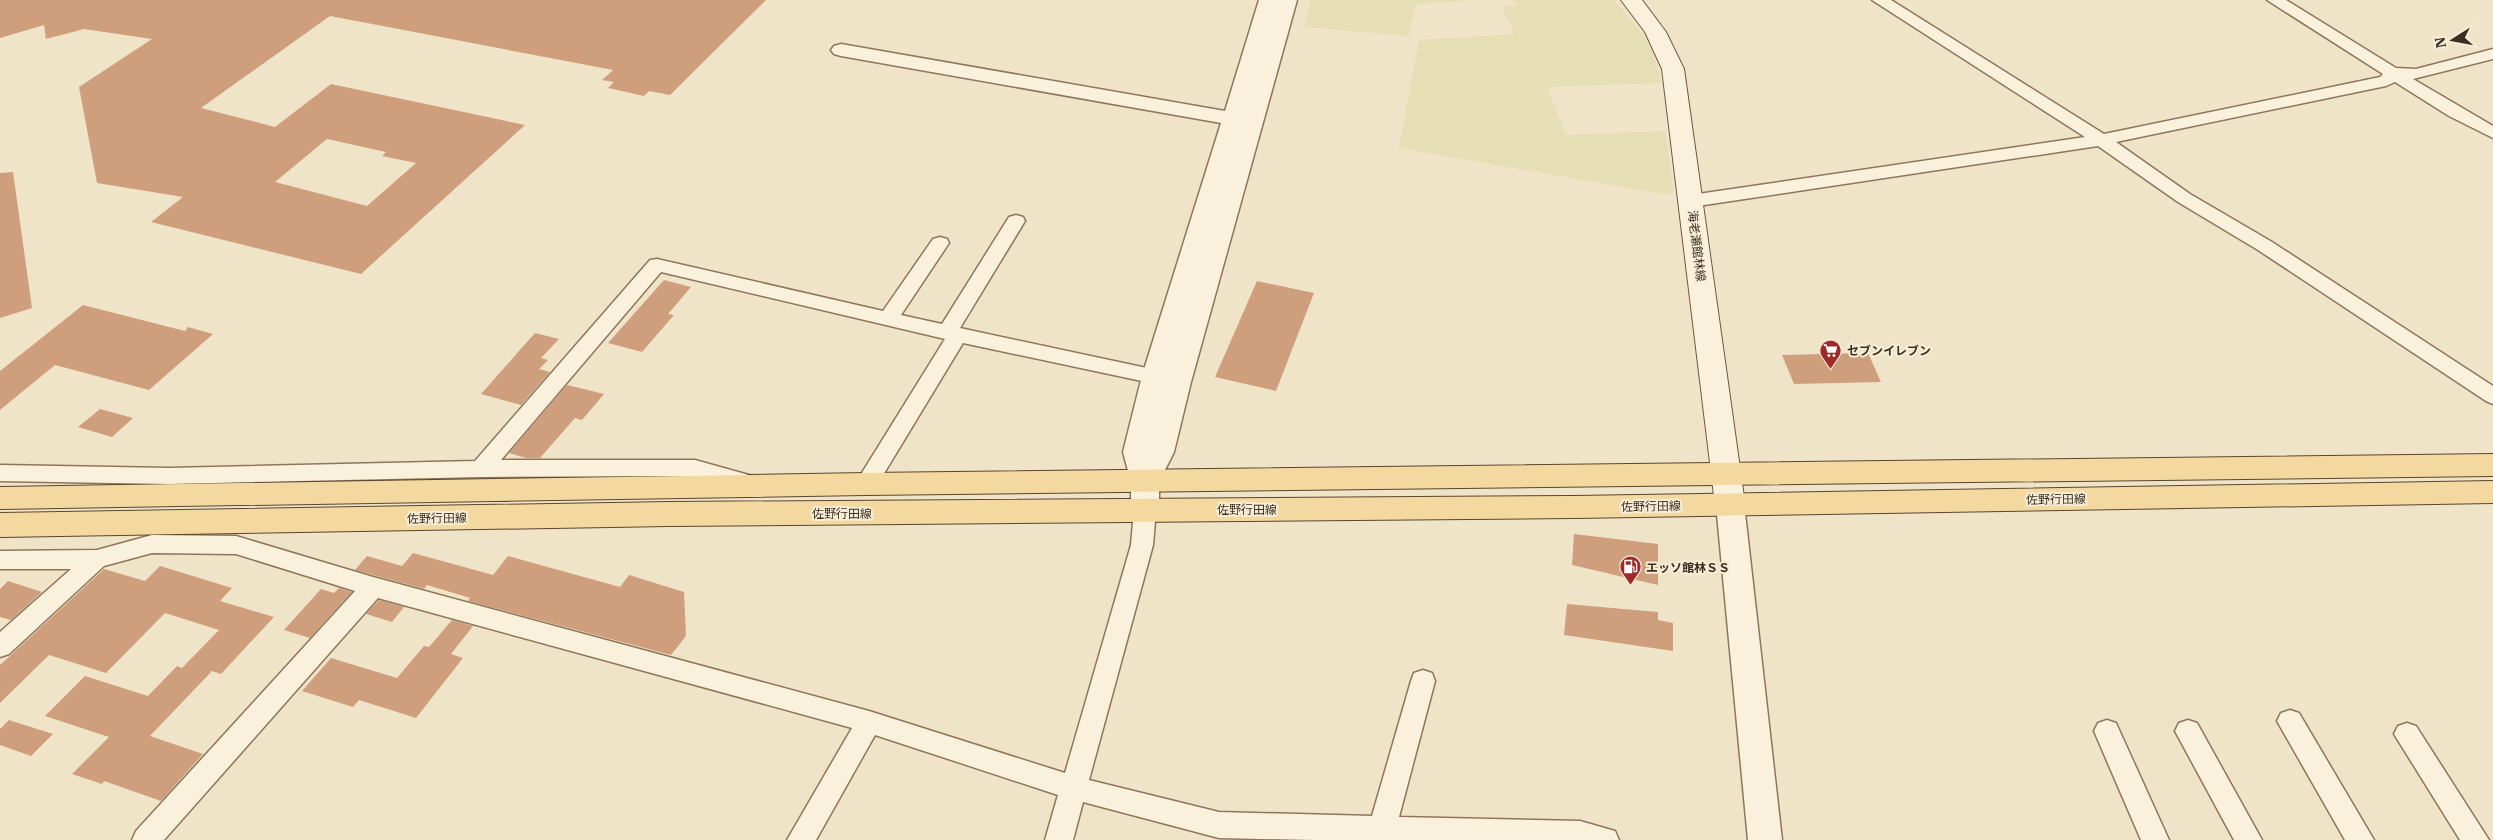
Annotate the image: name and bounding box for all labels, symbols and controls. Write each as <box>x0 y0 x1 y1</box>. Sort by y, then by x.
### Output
north arrow <box>2428 15 2478 65</box>
text: N <box>2430 35 2450 50</box>
street label: 海老瀬館林線 <box>1685 209 1709 283</box>
supermarket icon: セブンイレブン <box>1819 338 1843 369</box>
place label: セブンイレブン <box>1847 343 1931 358</box>
street label: 佐野行田線 <box>2026 491 2086 507</box>
street label: 佐野行田線 <box>1621 498 1681 514</box>
street label: 佐野行田線 <box>1217 502 1277 517</box>
street label: 佐野行田線 <box>812 506 872 521</box>
street label: 佐野行田線 <box>407 510 467 526</box>
fuel station icon: エッソ館林ＳＳ <box>1618 555 1642 586</box>
place label: エッソ館林ＳＳ <box>1646 560 1730 575</box>

